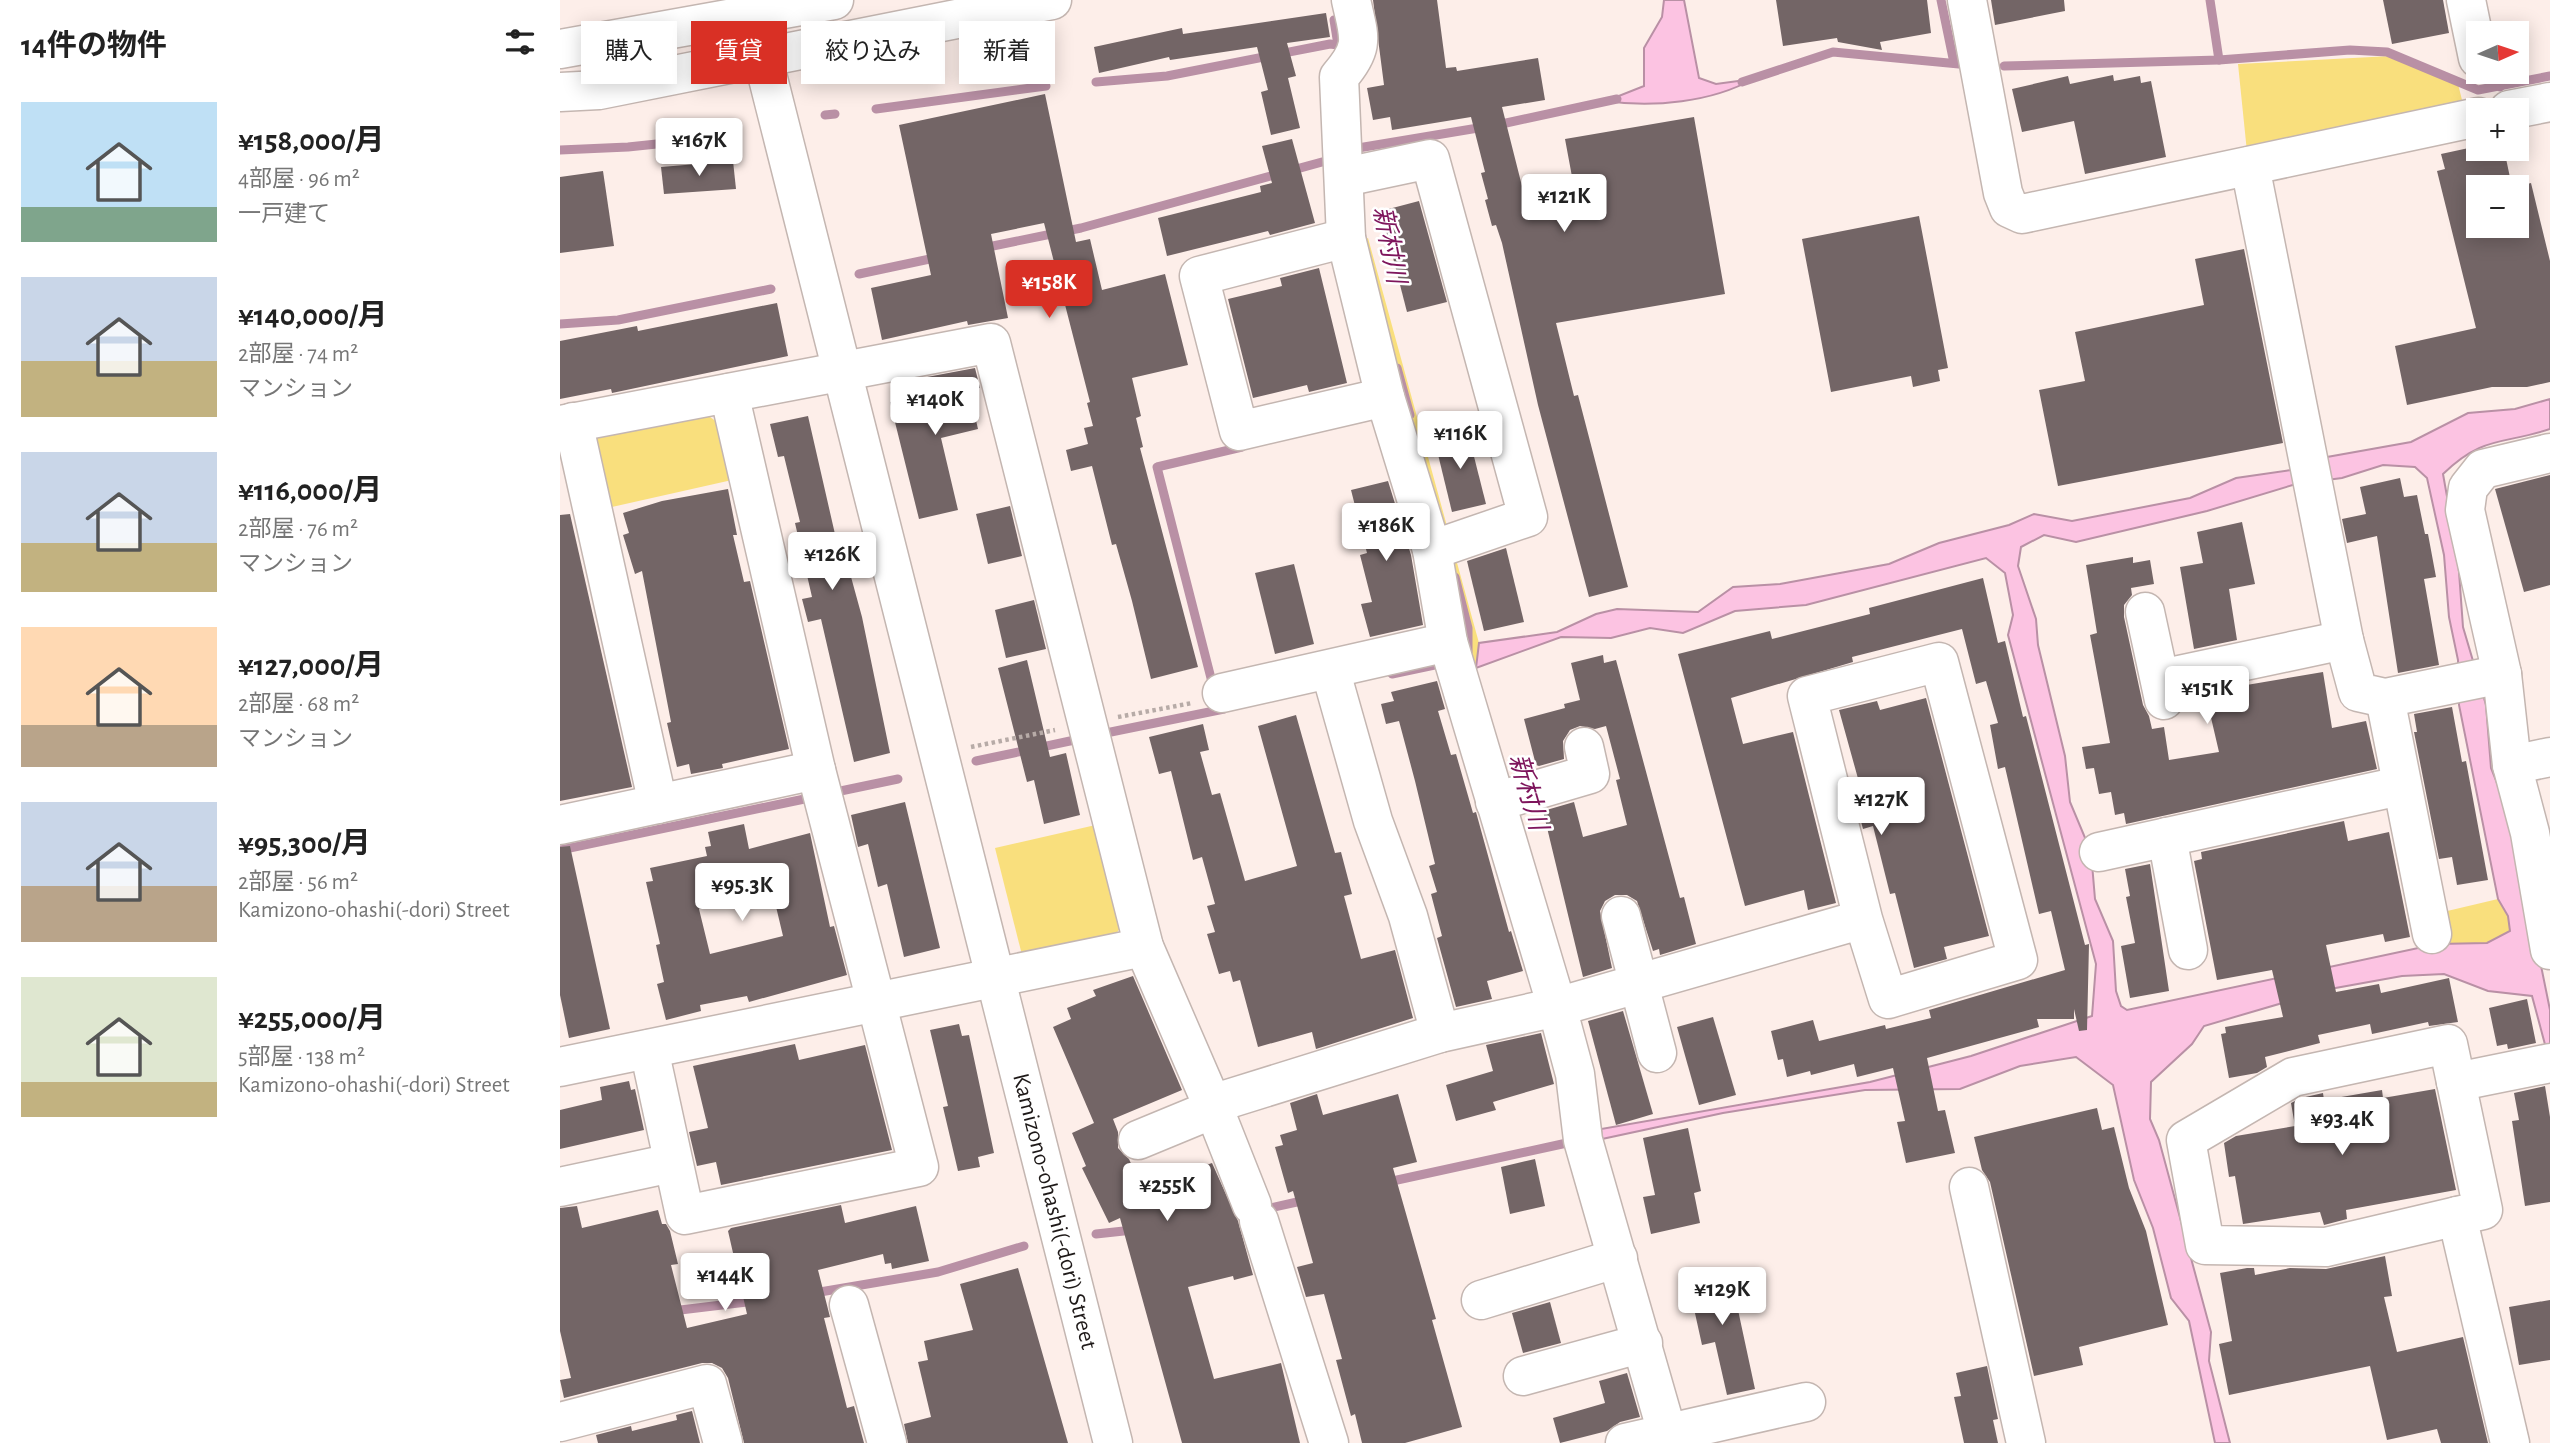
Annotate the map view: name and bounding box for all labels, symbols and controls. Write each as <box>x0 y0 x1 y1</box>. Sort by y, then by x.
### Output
chip: 購入 <box>581 21 677 84</box>
chip: 賃貸 <box>691 21 787 84</box>
chip: 絞り込み <box>801 21 945 84</box>
chip: 新着 <box>959 21 1055 84</box>
north arrow <box>2466 21 2529 84</box>
map controls <box>2466 21 2529 238</box>
icon: filters <box>501 23 539 61</box>
text: 14件の物件 <box>21 31 167 61</box>
button: + <box>2466 98 2529 161</box>
pin: ¥167K <box>650 118 748 178</box>
text: ¥158,000/月 <box>238 126 385 156</box>
text: ¥167K <box>672 129 726 152</box>
icon: home <box>77 130 161 214</box>
text: 4部屋 · 96 m² <box>238 168 360 191</box>
pin: ¥121K <box>1515 174 1613 234</box>
button: − <box>2466 175 2529 238</box>
text: ¥121K <box>1538 185 1590 208</box>
text: 一戸建て <box>238 203 330 226</box>
water label: 新村川 <box>1369 204 1411 289</box>
pin: ¥158K <box>1000 260 1098 320</box>
text: ¥158K <box>1021 271 1077 294</box>
text: ¥140,000/月 <box>238 301 388 331</box>
icon: home <box>77 305 161 389</box>
text: 2部屋 · 74 m² <box>238 343 358 366</box>
text: マンション <box>238 378 353 401</box>
pin: ¥140K <box>886 378 984 437</box>
text: ¥140K <box>906 388 964 411</box>
pin: ¥116K <box>1411 412 1509 471</box>
text: ¥116K <box>1433 422 1487 445</box>
text: ¥116,000/月 <box>238 476 382 506</box>
icon: home <box>77 480 161 564</box>
pin: ¥186K <box>1337 504 1435 563</box>
text: ¥186K <box>1358 514 1414 537</box>
text: 2部屋 · 76 m² <box>238 518 358 541</box>
pin: ¥126K <box>783 532 881 592</box>
text: ¥126K <box>804 543 860 566</box>
text: マンション <box>238 553 353 576</box>
text: ¥127,000/月 <box>238 651 384 681</box>
icon: home <box>77 655 161 739</box>
pin: ¥151K <box>2158 666 2256 726</box>
text: ¥151K <box>2181 677 2233 700</box>
text: 2部屋 · 68 m² <box>238 693 359 716</box>
text: マンション <box>238 728 353 751</box>
water label: 新村川 <box>1505 751 1553 836</box>
pin: ¥127K <box>1832 778 1930 837</box>
text: ¥127K <box>1854 788 1908 811</box>
text: ¥95,300/月 <box>238 829 371 859</box>
icon: home <box>77 830 161 914</box>
pin: ¥95.3K <box>685 864 799 923</box>
text: 2部屋 · 56 m² <box>238 871 358 894</box>
text: ¥95.3K <box>711 874 773 897</box>
text: Kamizono-ohashi(-dori) Street <box>238 899 510 922</box>
text: ¥255,000/月 <box>238 1004 386 1034</box>
icon: home <box>77 1005 161 1089</box>
text: 5部屋 · 138 m² <box>238 1046 365 1069</box>
street label: Kamizono-ohashi(-dori) Street <box>1008 1071 1101 1352</box>
text: Kamizono-ohashi(-dori) Street <box>238 1074 510 1097</box>
pin: ¥93.4K <box>2285 1098 2399 1157</box>
text: ¥93.4K <box>2310 1108 2374 1131</box>
pin: ¥255K <box>1118 1164 1216 1223</box>
text: ¥255K <box>1139 1174 1195 1197</box>
pin: ¥144K <box>676 1254 774 1313</box>
text: ¥144K <box>697 1264 753 1287</box>
pin: ¥129K <box>1673 1268 1771 1327</box>
text: ¥129K <box>1694 1278 1750 1301</box>

